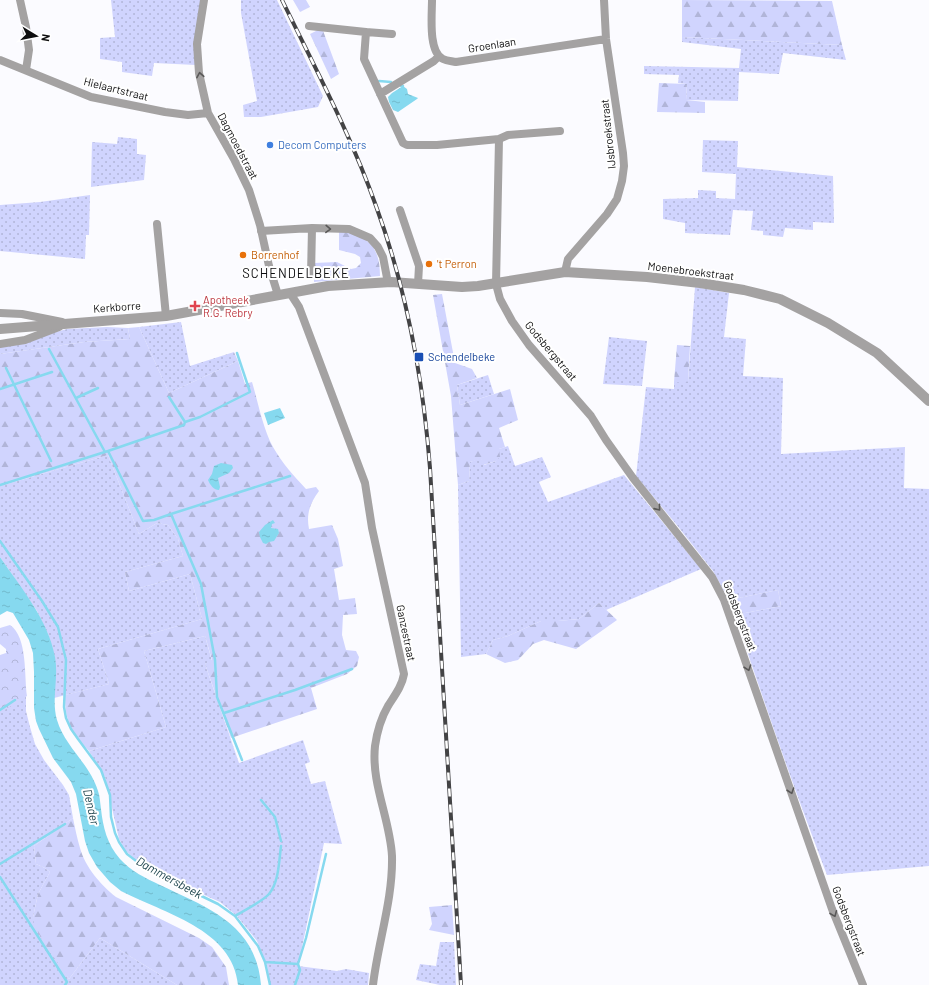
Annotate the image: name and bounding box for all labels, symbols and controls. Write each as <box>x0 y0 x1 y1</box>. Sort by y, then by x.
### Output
north arrow <box>16 16 56 56</box>
text: N <box>39 33 53 43</box>
street label: Groenlaan <box>467 34 517 55</box>
one-way arrow <box>196 72 205 78</box>
street label: Hielaartstraat <box>82 74 150 103</box>
street label: IJsbroekstraat <box>597 98 618 170</box>
street label: Dagmoedstraat <box>215 110 261 181</box>
place label: Decom Computers <box>278 138 366 151</box>
marker: Decom Computers <box>265 140 275 150</box>
one-way arrow <box>325 224 331 233</box>
place label: Borrenhof <box>251 248 299 261</box>
marker: Borrenhof <box>238 250 248 260</box>
place label: 't Perron <box>437 257 477 270</box>
marker: 't Perron <box>424 259 434 269</box>
street label: Moenebroekstraat <box>647 259 735 282</box>
district label: SCHENDELBEKE <box>242 265 350 281</box>
place label: Apotheek R.G. Rebry <box>203 293 253 319</box>
street label: Kerkborre <box>93 298 141 315</box>
marker: Apotheek R.G. Rebry <box>190 301 200 311</box>
street label: Godsbergstraat <box>523 318 580 383</box>
place label: Schendelbeke <box>428 350 495 363</box>
marker: Schendelbeke <box>413 351 425 363</box>
one-way arrow <box>653 504 660 511</box>
street label: Godsbergstraat <box>721 579 760 653</box>
street label: Ganzestraat <box>394 603 419 662</box>
one-way arrow <box>743 665 752 672</box>
water label: Dender <box>81 787 103 827</box>
one-way arrow <box>786 787 794 794</box>
water label: Dammersbeek <box>134 853 205 901</box>
street label: Godsbergstraat <box>830 884 869 958</box>
one-way arrow <box>829 910 837 917</box>

